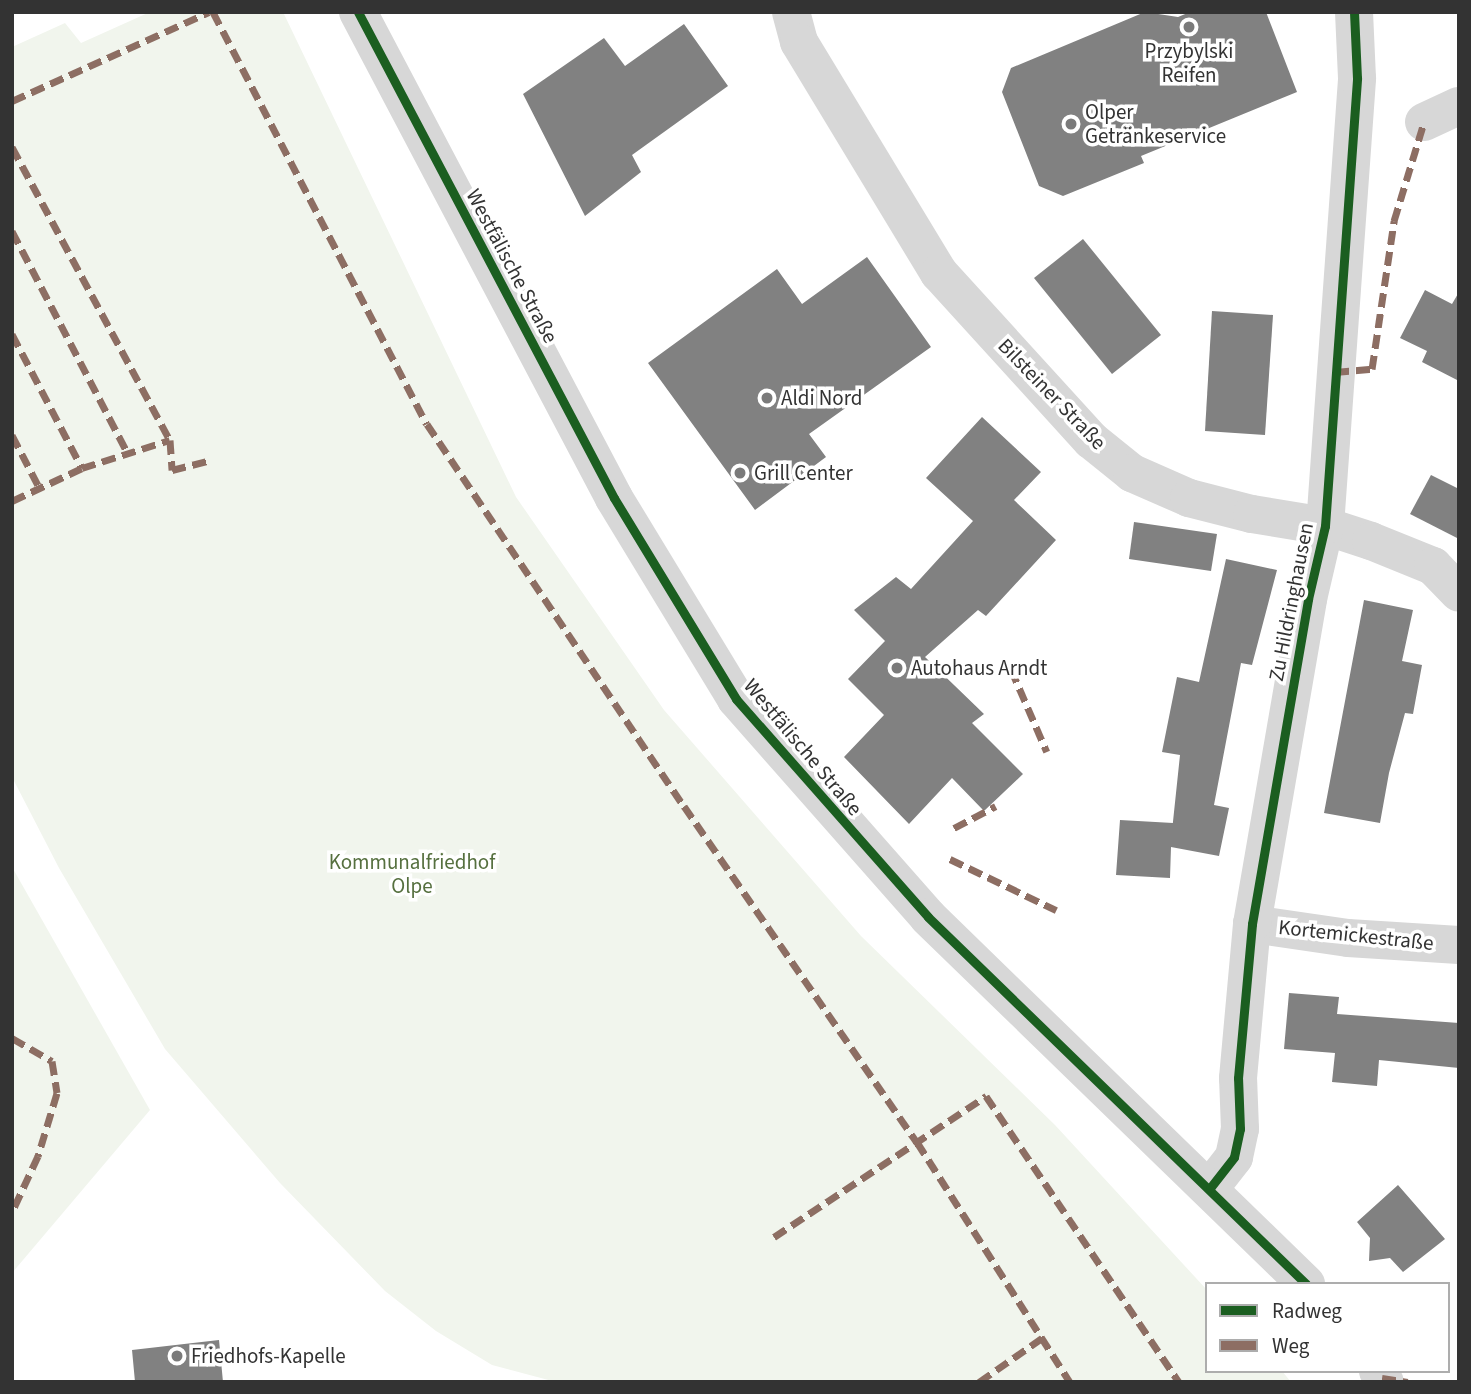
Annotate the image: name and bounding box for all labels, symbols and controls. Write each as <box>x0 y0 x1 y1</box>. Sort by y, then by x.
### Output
marker: Przybylski Reifen <box>1181 19 1197 35</box>
place label: Przybylski Reifen <box>1145 38 1233 88</box>
place label: Olper Getränkeservice <box>1085 99 1226 149</box>
marker: Olper Getränkeservice <box>1063 116 1079 132</box>
street label: Westfälische Straße <box>461 185 563 347</box>
street label: Bilsteiner Straße <box>993 333 1111 455</box>
place label: Aldi Nord <box>781 385 862 411</box>
marker: Aldi Nord <box>759 390 775 406</box>
place label: Grill Center <box>754 460 853 486</box>
marker: Grill Center <box>732 465 748 481</box>
street label: Zu Hildringhausen <box>1263 521 1319 683</box>
place label: Autohaus Arndt <box>911 655 1047 681</box>
marker: Autohaus Arndt <box>889 660 905 676</box>
street label: Westfälische Straße <box>738 673 868 821</box>
park label: Kommunalfriedhof Olpe <box>329 849 495 899</box>
street label: Kortemickestraße <box>1277 914 1435 956</box>
legend <box>1205 1282 1450 1373</box>
text: Radweg <box>1272 1296 1342 1326</box>
text: Weg <box>1272 1331 1309 1361</box>
place label: Friedhofs-Kapelle <box>191 1343 346 1369</box>
marker: Friedhofs-Kapelle <box>169 1348 185 1364</box>

